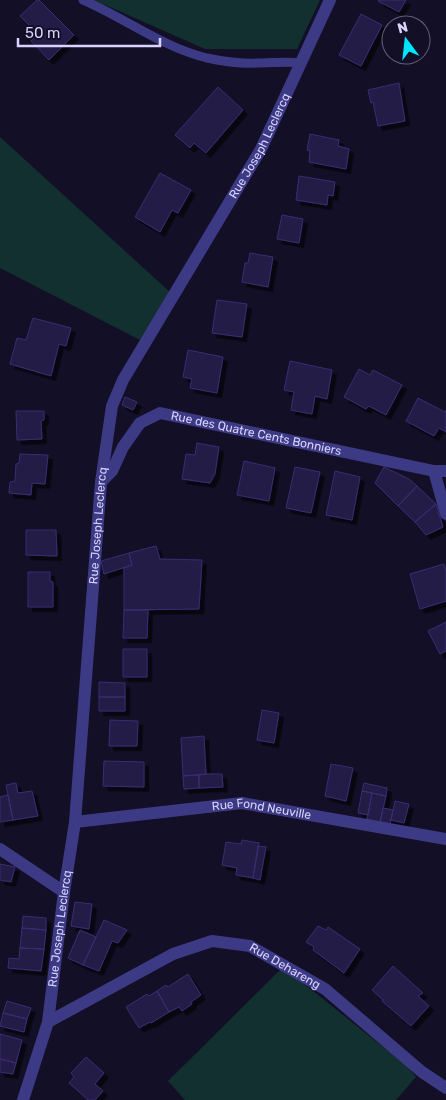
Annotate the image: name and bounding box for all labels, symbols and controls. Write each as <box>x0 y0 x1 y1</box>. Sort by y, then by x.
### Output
scale bar <box>18 15 160 47</box>
north arrow <box>381 15 431 65</box>
text: N <box>396 18 410 37</box>
text: 50 m <box>25 24 60 42</box>
street label: Rue Joseph Leclercq <box>226 91 293 201</box>
street label: Rue des Quatre Cents Bonniers <box>170 408 343 458</box>
street label: Rue Joseph Leclercq <box>86 466 110 585</box>
street label: Rue Fond Neuville <box>211 796 313 822</box>
street label: Rue Joseph Leclercq <box>45 869 74 988</box>
street label: Rue Dehareng <box>247 940 323 992</box>

